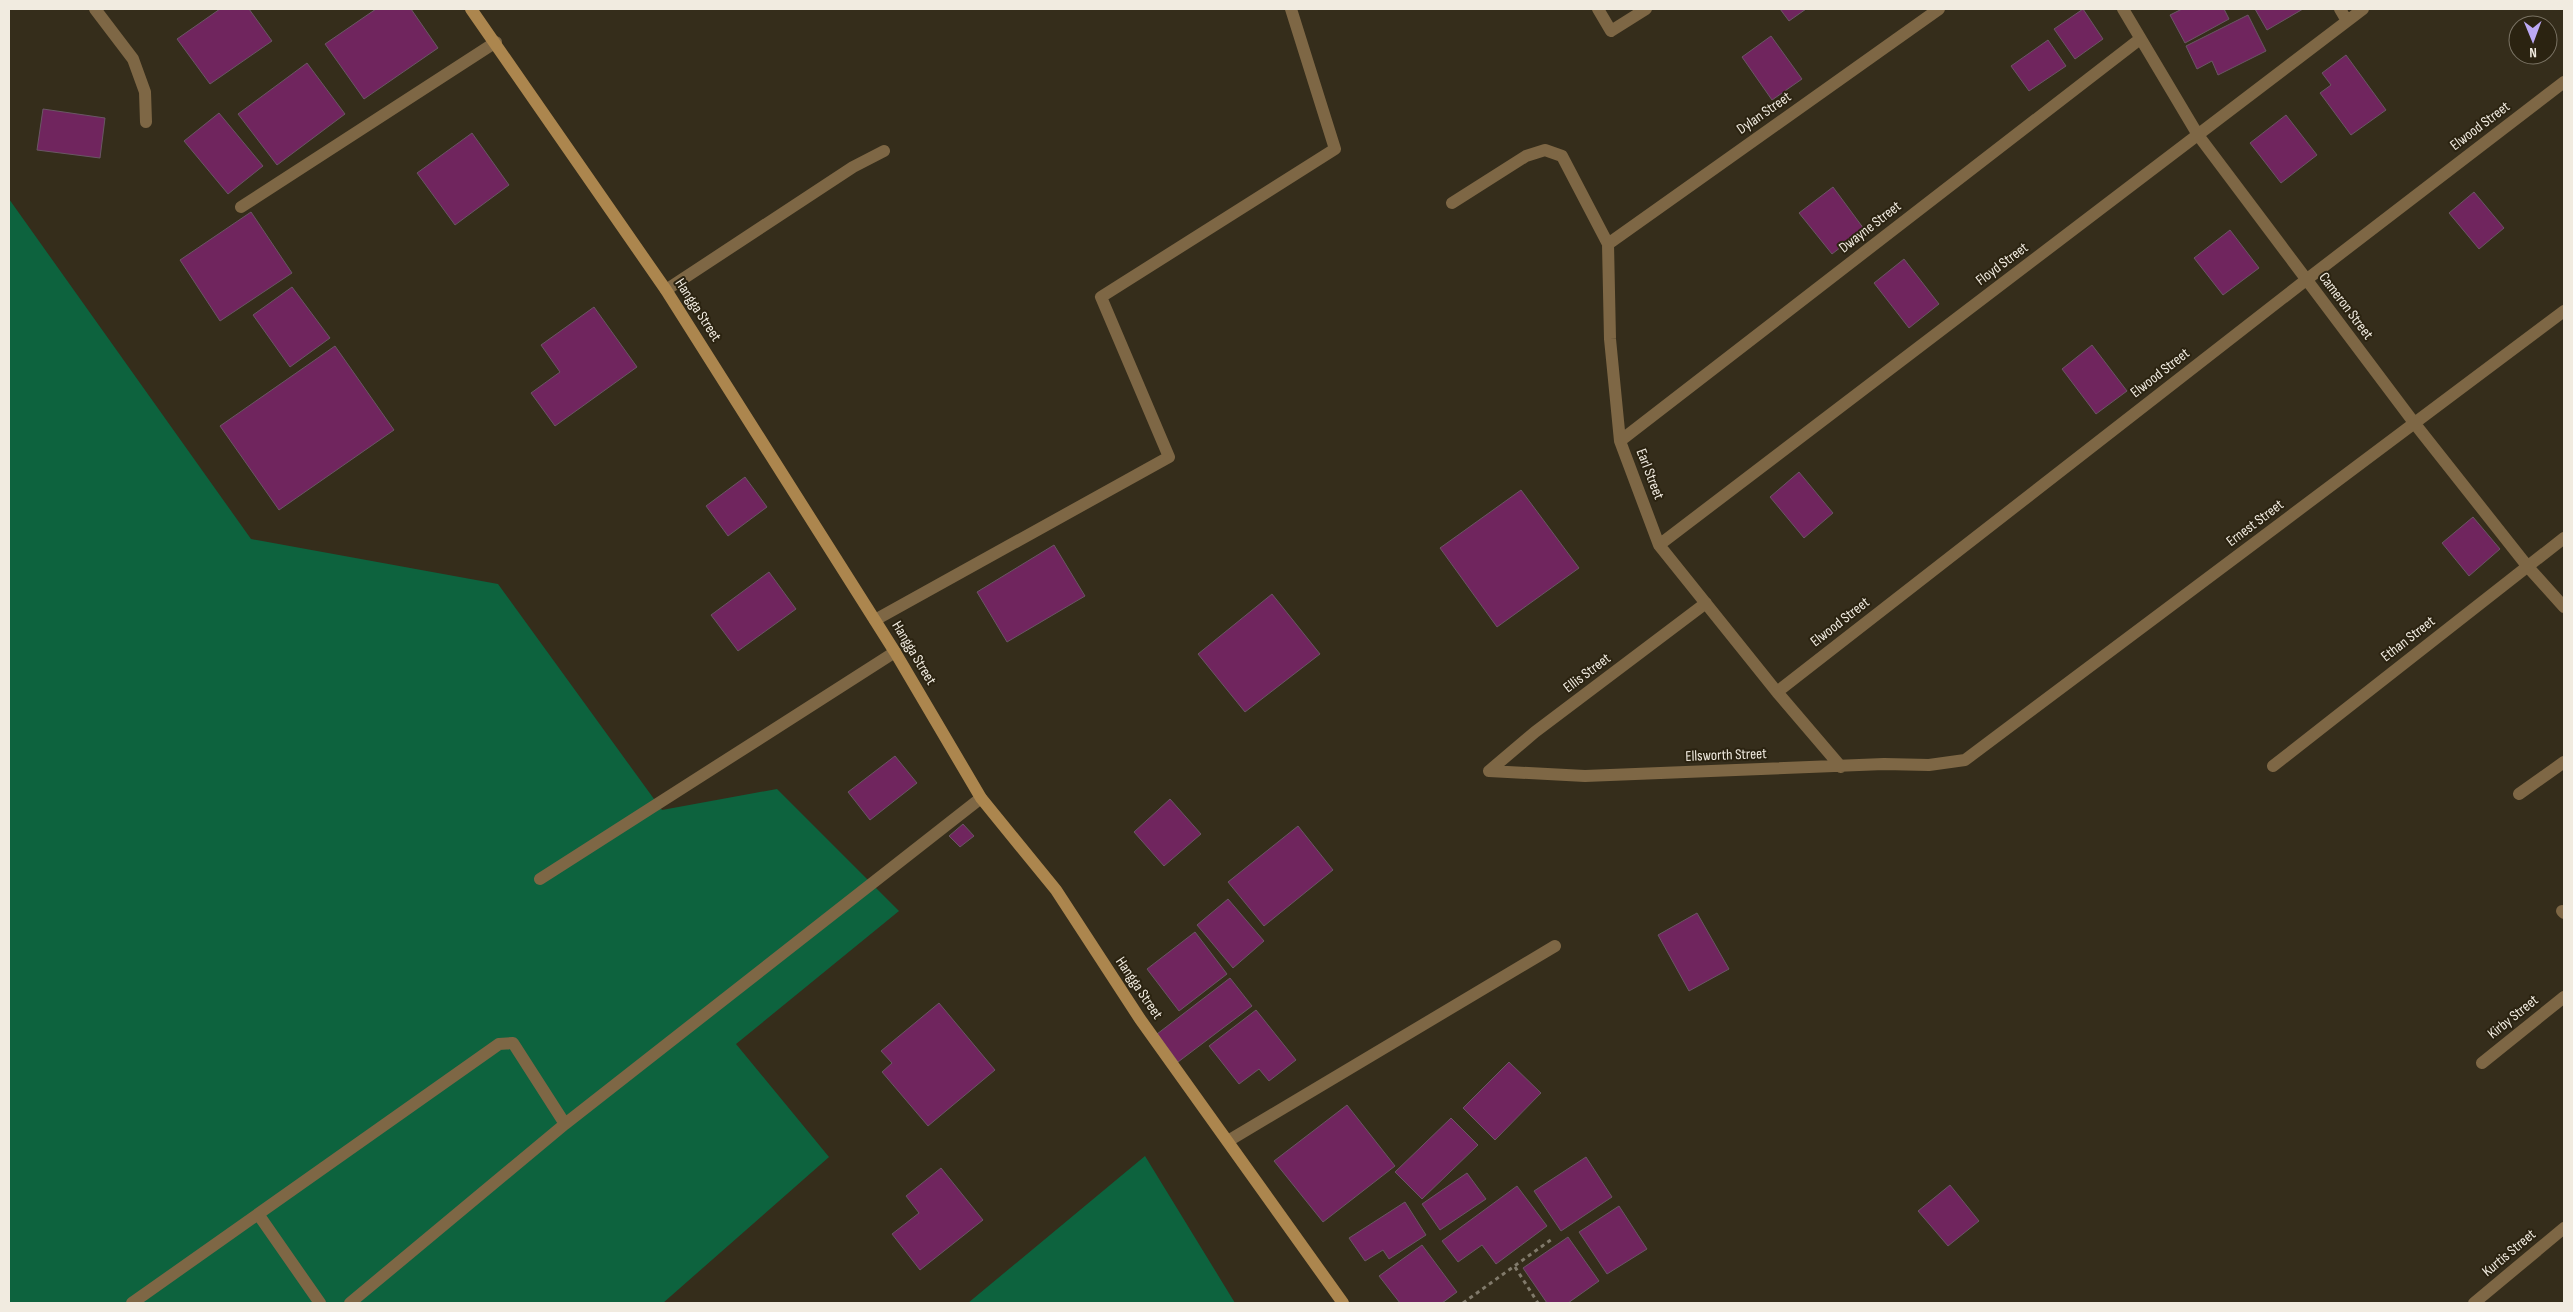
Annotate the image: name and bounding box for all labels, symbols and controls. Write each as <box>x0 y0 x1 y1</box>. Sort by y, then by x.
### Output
north arrow <box>2508 15 2558 65</box>
text: N <box>2529 44 2537 61</box>
street label: Dylan Street <box>1733 87 1795 139</box>
street label: Elwood Street <box>2446 97 2514 155</box>
street label: Dwayne Street <box>1835 197 1905 257</box>
street label: Floyd Street <box>1972 238 2032 290</box>
street label: Cameron Street <box>2315 269 2378 344</box>
street label: Hangga Street <box>671 275 726 345</box>
street label: Elwood Street <box>2127 344 2194 402</box>
street label: Earl Street <box>1632 446 1668 502</box>
street label: Ernest Street <box>2223 495 2288 551</box>
street label: Elwood Street <box>1807 593 1874 651</box>
street label: Ethan Street <box>2377 612 2439 666</box>
street label: Hangga Street <box>887 618 941 689</box>
street label: Ellis Street <box>1560 649 1615 697</box>
street label: Ellsworth Street <box>1685 744 1767 766</box>
street label: Hangga Street <box>1111 953 1167 1023</box>
street label: Kirby Street <box>2484 991 2543 1043</box>
street label: Kurtis Street <box>2478 1225 2540 1281</box>

